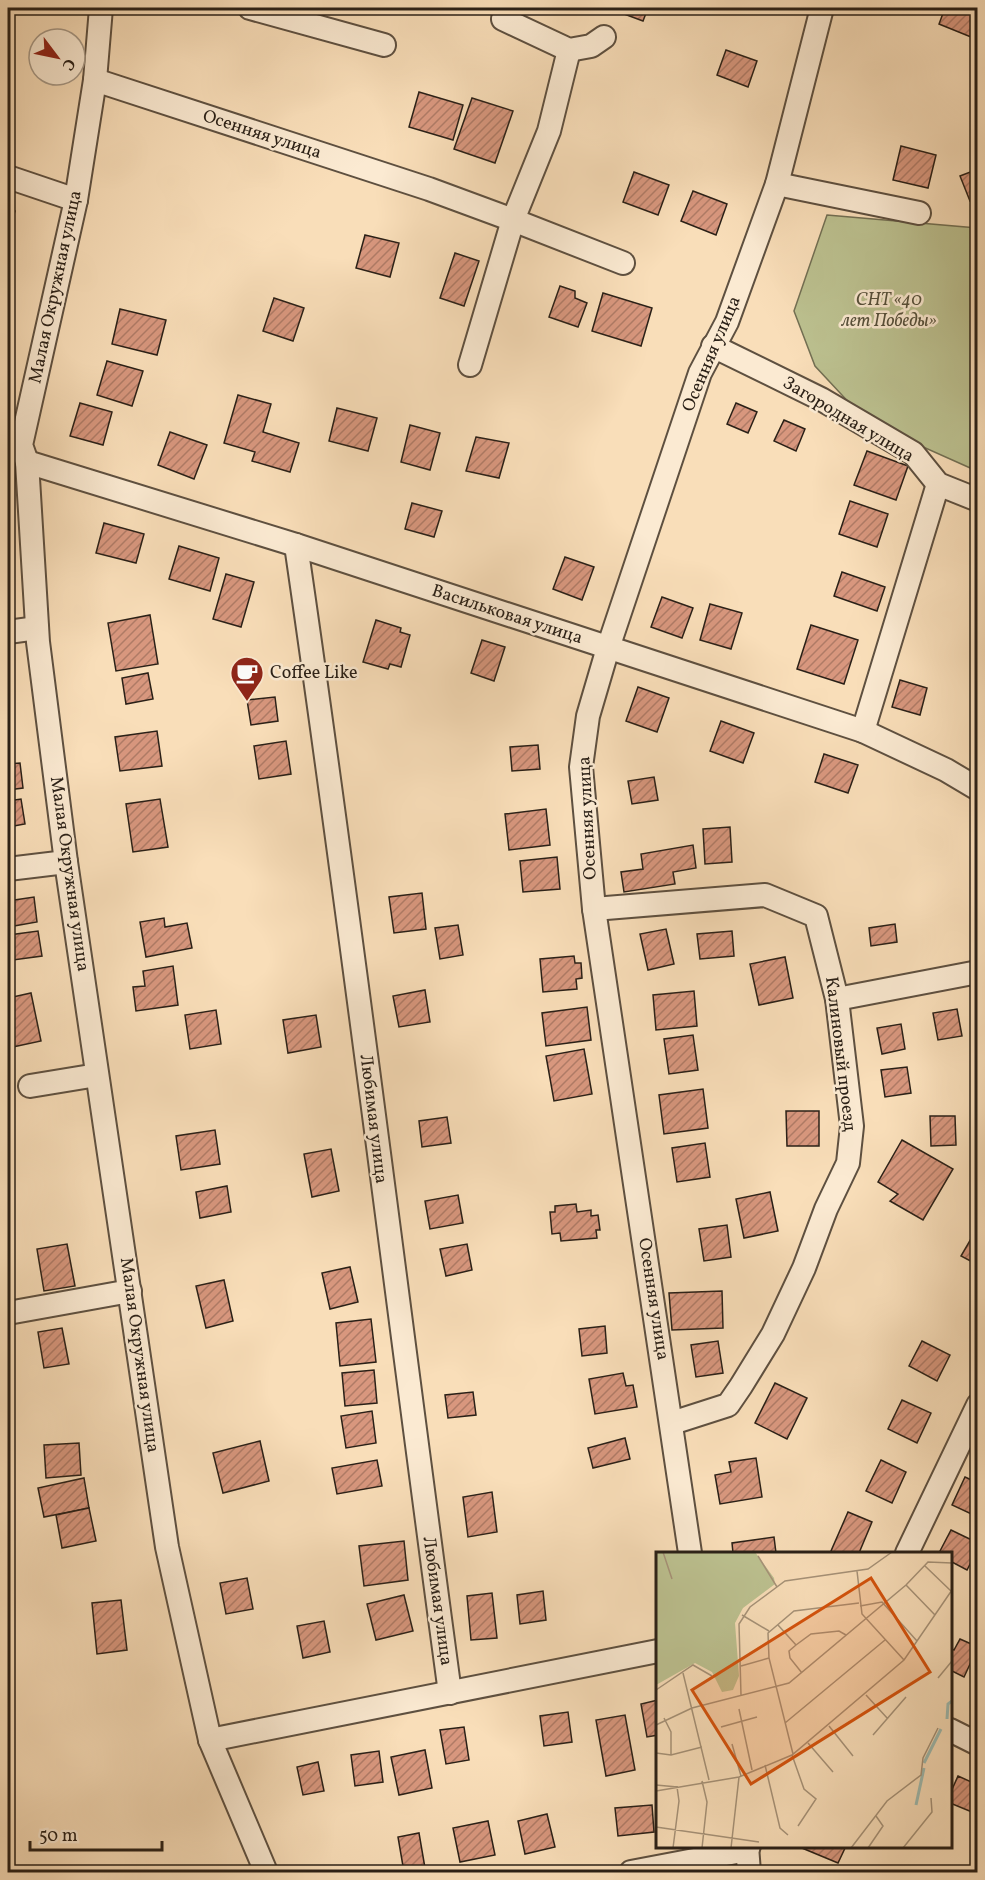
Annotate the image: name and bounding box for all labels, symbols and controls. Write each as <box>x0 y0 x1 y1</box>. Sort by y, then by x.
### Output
north arrow <box>27 27 87 87</box>
text: С <box>56 54 80 74</box>
street label: Осенняя улица <box>199 104 325 166</box>
street label: Малая Окружная улица <box>23 188 89 386</box>
park label: СНТ «40 лет Победы» <box>840 288 937 334</box>
street label: Осенняя улица <box>676 292 748 416</box>
street label: Загородная улица <box>778 371 918 469</box>
street label: Васильковая улица <box>428 579 586 651</box>
cafe icon: Coffee Like <box>229 655 265 702</box>
place label: Coffee Like <box>270 661 358 686</box>
street label: Осенняя улица <box>572 756 604 880</box>
street label: Малая Окружная улица <box>43 775 95 973</box>
street label: Калиновый проезд <box>818 975 862 1133</box>
street label: Любимая улица <box>353 1053 393 1185</box>
street label: Осенняя улица <box>631 1236 675 1362</box>
street label: Малая Окружная улица <box>113 1256 165 1454</box>
street label: Любимая улица <box>416 1535 458 1667</box>
inset map <box>656 1552 952 1847</box>
scale bar <box>30 1814 162 1852</box>
text: 50 m <box>39 1824 78 1849</box>

